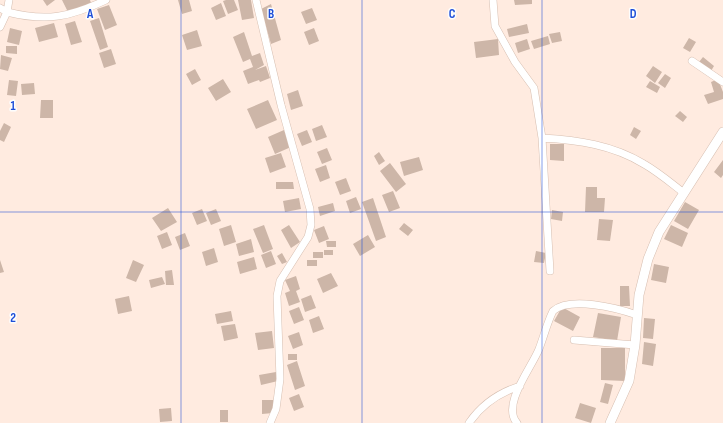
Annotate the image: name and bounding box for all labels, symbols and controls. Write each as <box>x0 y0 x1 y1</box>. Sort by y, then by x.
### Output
text: A <box>86 6 94 22</box>
text: B <box>268 6 274 22</box>
text: C <box>449 6 456 22</box>
text: D <box>630 6 637 22</box>
text: 1 <box>10 98 16 114</box>
text: 2 <box>10 310 16 326</box>

